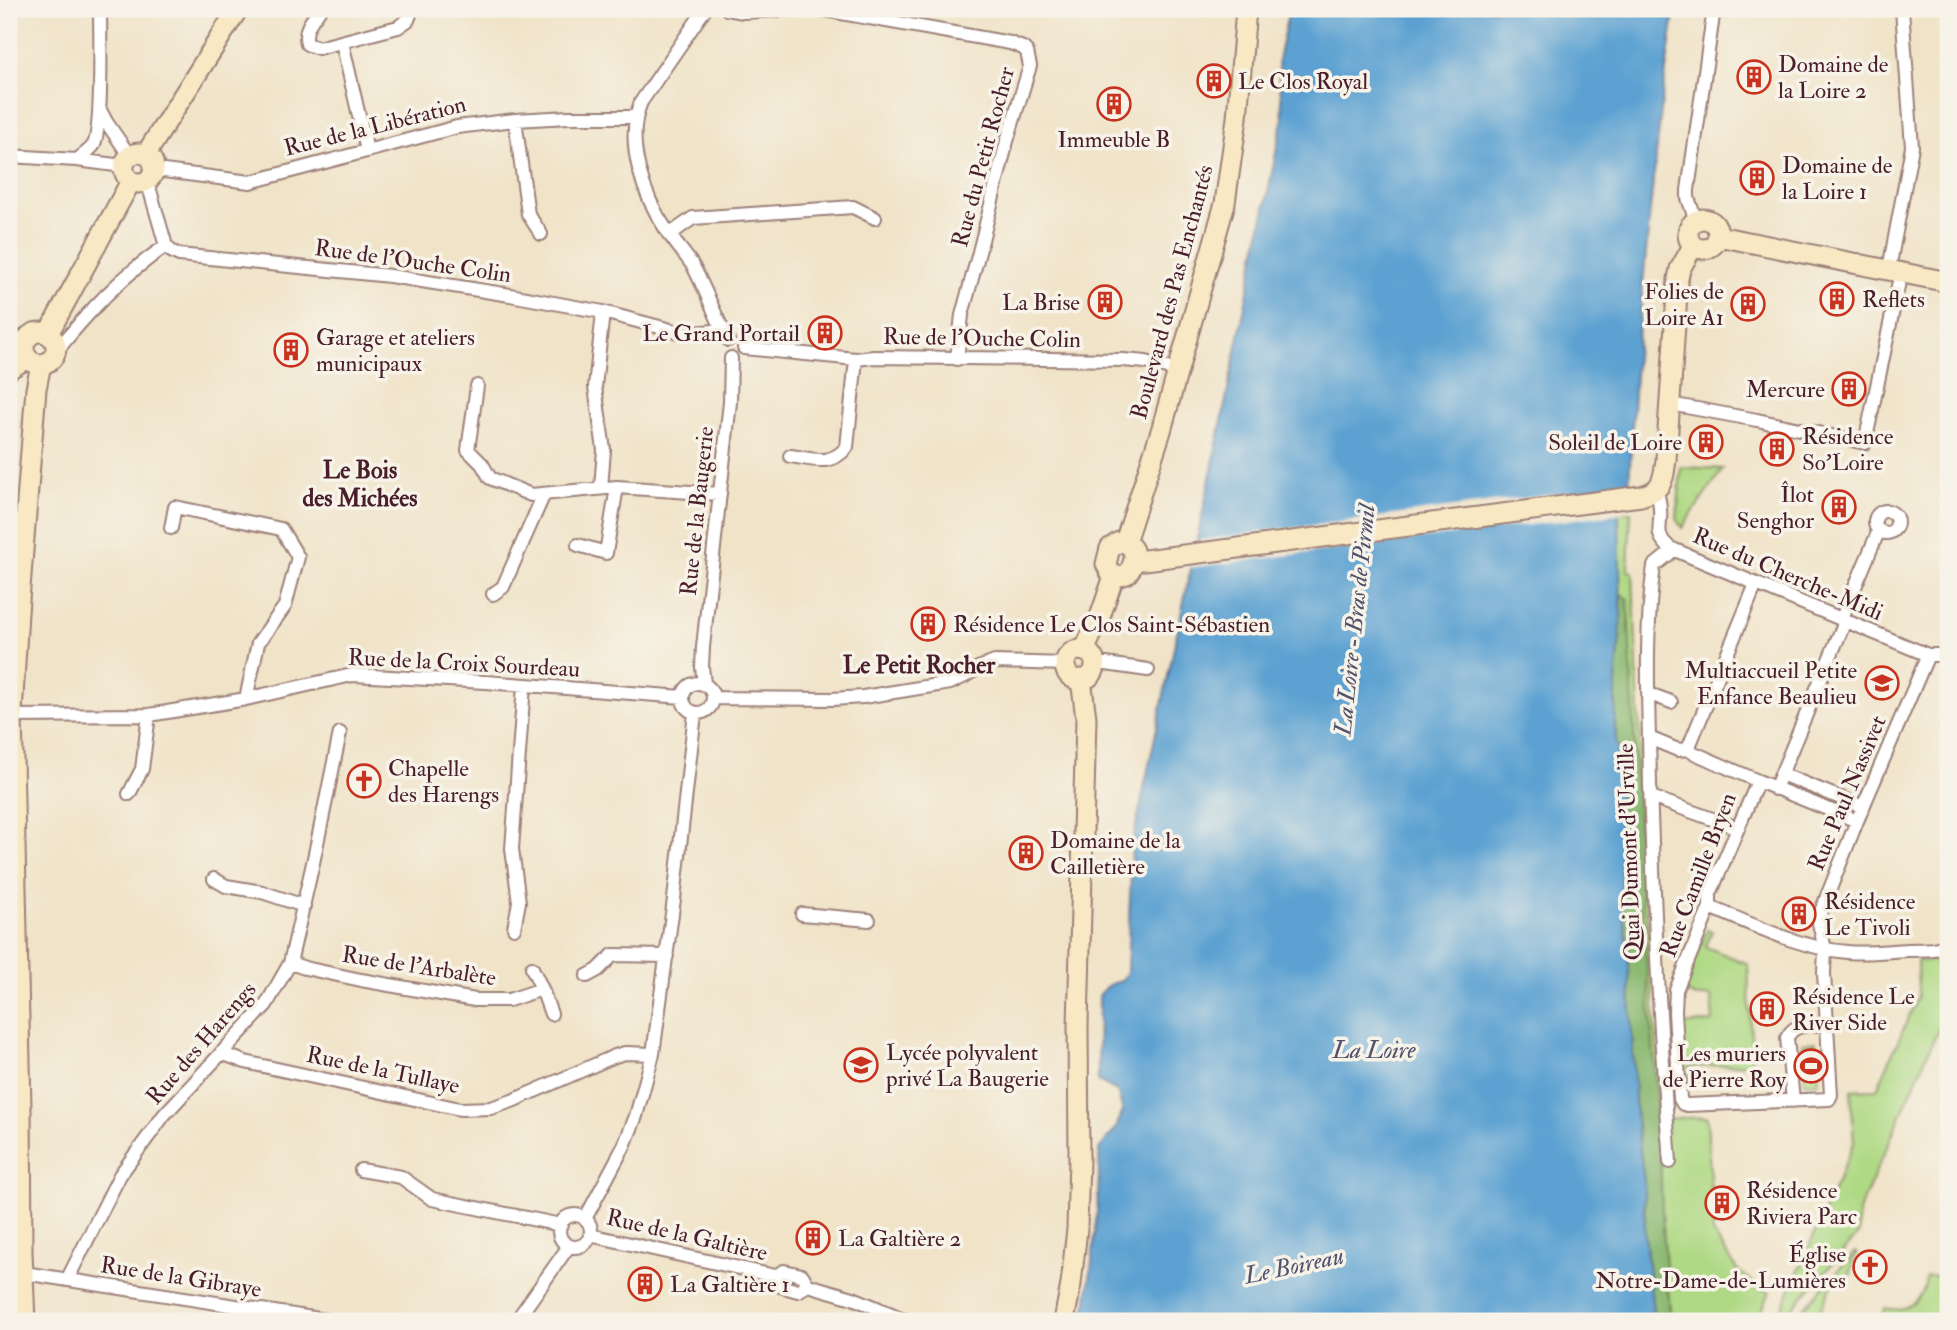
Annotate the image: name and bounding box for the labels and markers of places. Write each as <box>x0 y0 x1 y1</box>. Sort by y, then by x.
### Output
place label: Domaine de la Loire 2 <box>1778 50 1889 105</box>
building icon: Domaine de la Loire 2 <box>1735 58 1773 96</box>
building icon: Le Clos Royal <box>1195 62 1233 100</box>
place label: Le Clos Royal <box>1238 67 1368 96</box>
building icon: Immeuble B <box>1095 85 1133 123</box>
place label: Immeuble B <box>1058 125 1170 154</box>
place label: Domaine de la Loire 1 <box>1782 151 1893 206</box>
building icon: Domaine de la Loire 1 <box>1738 159 1776 197</box>
place label: Folies de Loire A1 <box>1644 277 1724 332</box>
building icon: Reflets <box>1818 280 1856 318</box>
building icon: La Brise <box>1086 283 1124 321</box>
building icon: Folies de Loire A1 <box>1729 285 1767 323</box>
place label: Reflets <box>1862 285 1925 314</box>
place label: La Brise <box>1002 288 1080 317</box>
building icon: Le Grand Portail <box>806 314 844 352</box>
place label: Le Grand Portail <box>642 319 800 348</box>
place label: Garage et ateliers municipaux <box>316 323 475 379</box>
building icon: Garage et ateliers municipaux <box>272 331 310 369</box>
building icon: Mercure <box>1830 370 1868 408</box>
place label: Mercure <box>1746 375 1825 404</box>
place label: Résidence So'Loire <box>1802 422 1894 477</box>
building icon: Soleil de Loire <box>1687 423 1725 461</box>
place label: Soleil de Loire <box>1548 428 1682 457</box>
building icon: Résidence So'Loire <box>1758 430 1796 468</box>
place label: Îlot Senghor <box>1737 480 1814 535</box>
building icon: Îlot Senghor <box>1820 488 1858 526</box>
building icon: Résidence Le Clos Saint-Sébastien <box>909 605 947 643</box>
place label: Résidence Le Clos Saint-Sébastien <box>953 610 1270 639</box>
place label: Multiaccueil Petite Enfance Beaulieu <box>1685 656 1857 711</box>
school or university icon: Multiaccueil Petite Enfance Beaulieu <box>1863 664 1901 702</box>
place label: Chapelle des Harengs <box>388 754 499 809</box>
church icon: Chapelle des Harengs <box>345 762 383 800</box>
place label: Domaine de la Cailletière <box>1050 826 1181 881</box>
building icon: Domaine de la Cailletière <box>1007 834 1045 872</box>
place label: Résidence Le Tivoli <box>1824 887 1916 942</box>
building icon: Résidence Le Tivoli <box>1780 895 1818 933</box>
place label: Résidence Le River Side <box>1792 982 1915 1037</box>
building icon: Résidence Le River Side <box>1748 990 1786 1028</box>
place label: Lycée polyvalent privé La Baugerie <box>885 1038 1049 1094</box>
place label: Les muriers de Pierre Roy <box>1662 1039 1787 1094</box>
school or university icon: Lycée polyvalent privé La Baugerie <box>842 1046 880 1084</box>
sports icon: Les muriers de Pierre Roy <box>1792 1047 1830 1085</box>
place label: Résidence Riviera Parc <box>1746 1176 1857 1231</box>
building icon: Résidence Riviera Parc <box>1703 1184 1741 1222</box>
building icon: La Galtière 2 <box>794 1219 832 1257</box>
place label: La Galtière 2 <box>838 1224 961 1253</box>
place label: Église Notre-Dame-de-Lumières <box>1596 1240 1846 1295</box>
church icon: Église Notre-Dame-de-Lumières <box>1851 1248 1889 1286</box>
building icon: La Galtière 1 <box>626 1265 664 1303</box>
place label: La Galtière 1 <box>670 1270 790 1299</box>

